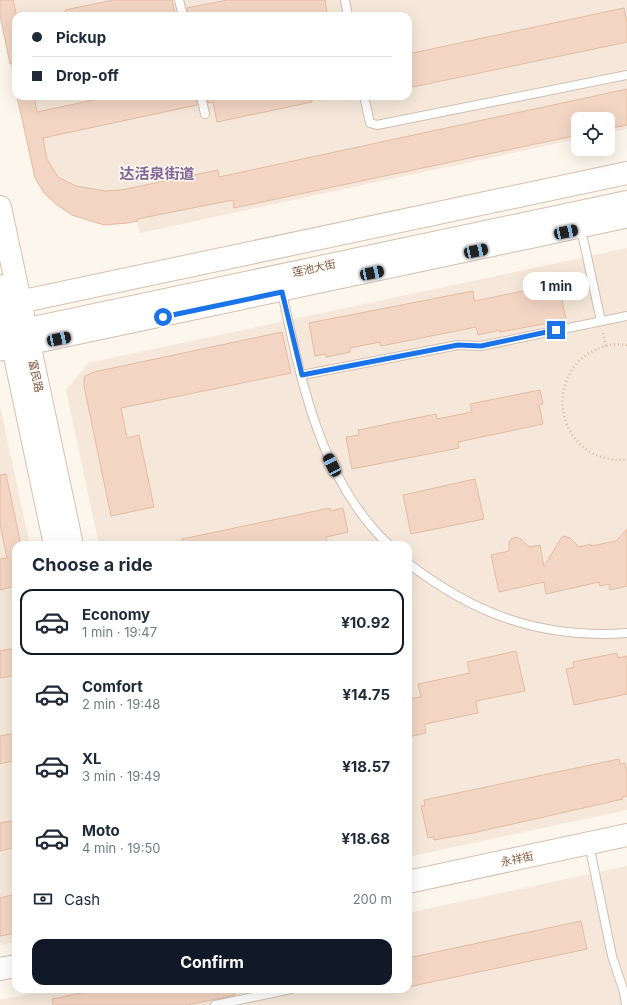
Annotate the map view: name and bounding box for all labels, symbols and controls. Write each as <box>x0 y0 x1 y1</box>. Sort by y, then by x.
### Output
text: Pickup <box>56 28 106 47</box>
text: Drop-off <box>56 66 119 85</box>
map controls <box>571 112 615 156</box>
button: locate <box>571 112 615 156</box>
district label: 达活泉街道 <box>119 164 195 183</box>
car <box>553 224 579 240</box>
car <box>463 243 489 259</box>
street label: 莲池大街 <box>291 257 337 279</box>
car <box>359 265 385 281</box>
callout: 1 min <box>523 272 589 300</box>
text: 1 min <box>540 278 572 294</box>
route start <box>154 308 172 326</box>
route end <box>547 321 565 339</box>
car <box>46 331 72 347</box>
street label: 富民路 <box>26 358 46 394</box>
car <box>321 452 343 478</box>
text: Choose a ride <box>32 554 153 575</box>
icon: car <box>34 604 70 640</box>
text: Economy <box>82 605 150 624</box>
text: ¥10.92 <box>341 613 390 632</box>
text: 1 min · 19:47 <box>82 624 157 640</box>
icon: car <box>34 676 70 712</box>
text: Comfort <box>82 677 143 696</box>
text: ¥14.75 <box>343 685 390 704</box>
text: 2 min · 19:48 <box>82 696 160 712</box>
icon: car <box>34 748 70 784</box>
text: XL <box>82 749 102 768</box>
text: ¥18.57 <box>342 757 390 776</box>
text: 3 min · 19:49 <box>82 768 161 784</box>
icon: car <box>34 820 70 856</box>
text: Moto <box>82 821 120 840</box>
text: ¥18.68 <box>341 829 390 848</box>
text: 4 min · 19:50 <box>82 840 161 856</box>
street label: 永祥街 <box>499 849 535 869</box>
icon: cash <box>32 888 54 910</box>
text: Cash <box>64 890 100 909</box>
text: 200 m <box>353 891 392 907</box>
button: Confirm <box>32 939 392 985</box>

